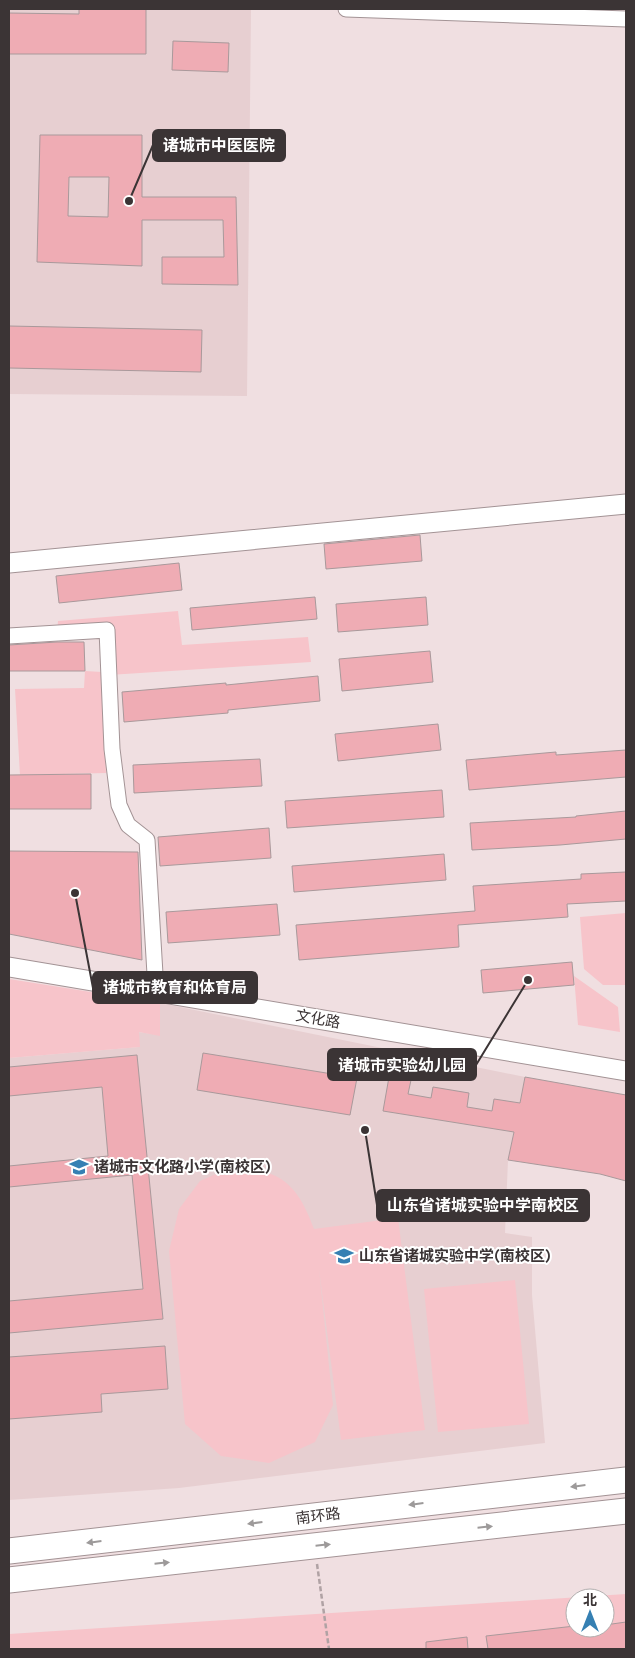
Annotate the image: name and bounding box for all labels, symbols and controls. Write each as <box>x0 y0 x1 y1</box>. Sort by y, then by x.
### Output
callout: 诸城市中医医院 <box>153 130 285 161</box>
text: 诸城市中医医院 <box>163 136 275 155</box>
callout: 诸城市教育和体育局 <box>93 972 257 1003</box>
text: 诸城市教育和体育局 <box>103 978 247 997</box>
street label: 文化路 <box>294 1006 342 1032</box>
callout: 诸城市实验幼儿园 <box>328 1049 476 1080</box>
text: 诸城市实验幼儿园 <box>338 1056 466 1075</box>
school or university icon: 诸城市文化路小学(南校区) <box>68 1156 90 1178</box>
place label: 诸城市文化路小学(南校区) <box>94 1158 271 1176</box>
callout: 山东省诸城实验中学南校区 <box>377 1190 589 1221</box>
text: 山东省诸城实验中学南校区 <box>387 1196 579 1215</box>
school or university icon: 山东省诸城实验中学(南校区) <box>333 1245 355 1267</box>
place label: 山东省诸城实验中学(南校区) <box>359 1247 551 1265</box>
one-way arrow <box>570 1482 586 1490</box>
one-way arrow <box>408 1500 424 1508</box>
street label: 南环路 <box>295 1504 341 1528</box>
one-way arrow <box>247 1519 263 1527</box>
one-way arrow <box>477 1523 493 1531</box>
one-way arrow <box>85 1538 101 1546</box>
one-way arrow <box>315 1541 331 1549</box>
one-way arrow <box>154 1559 170 1567</box>
north arrow <box>565 1588 615 1638</box>
text: 北 <box>583 1592 597 1609</box>

